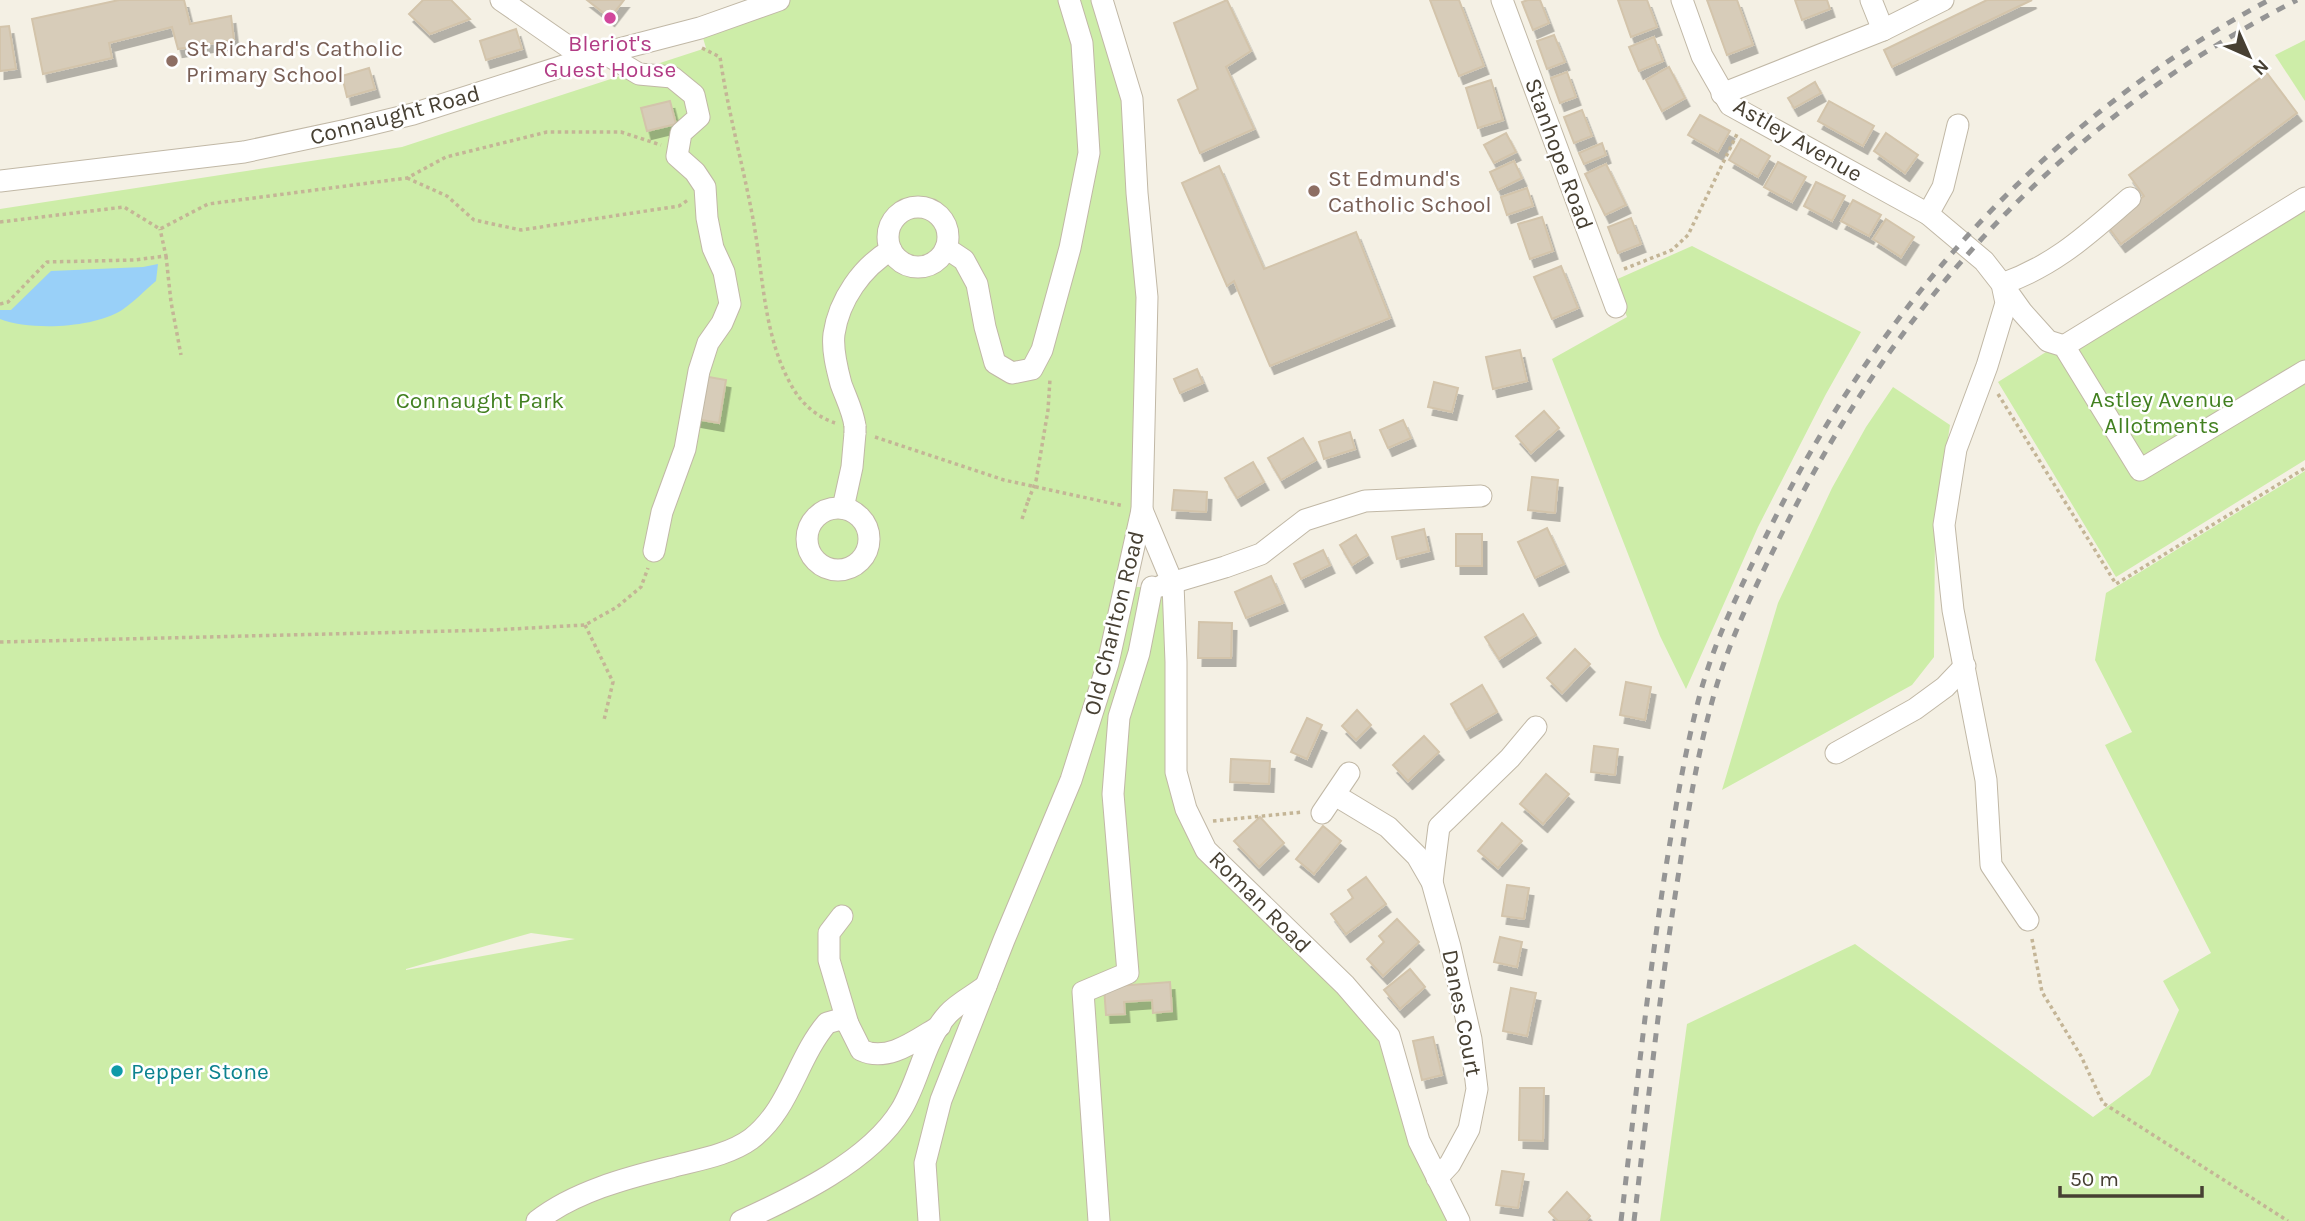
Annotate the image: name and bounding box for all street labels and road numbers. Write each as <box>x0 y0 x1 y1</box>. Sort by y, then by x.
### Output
street label: Stanhope Road <box>1519 75 1599 233</box>
street label: Connaught Road <box>307 79 483 151</box>
street label: Astley Avenue <box>1729 92 1867 188</box>
street label: Old Charlton Road <box>1078 528 1150 718</box>
street label: Roman Road <box>1203 845 1317 959</box>
street label: Danes Court <box>1436 947 1488 1079</box>

